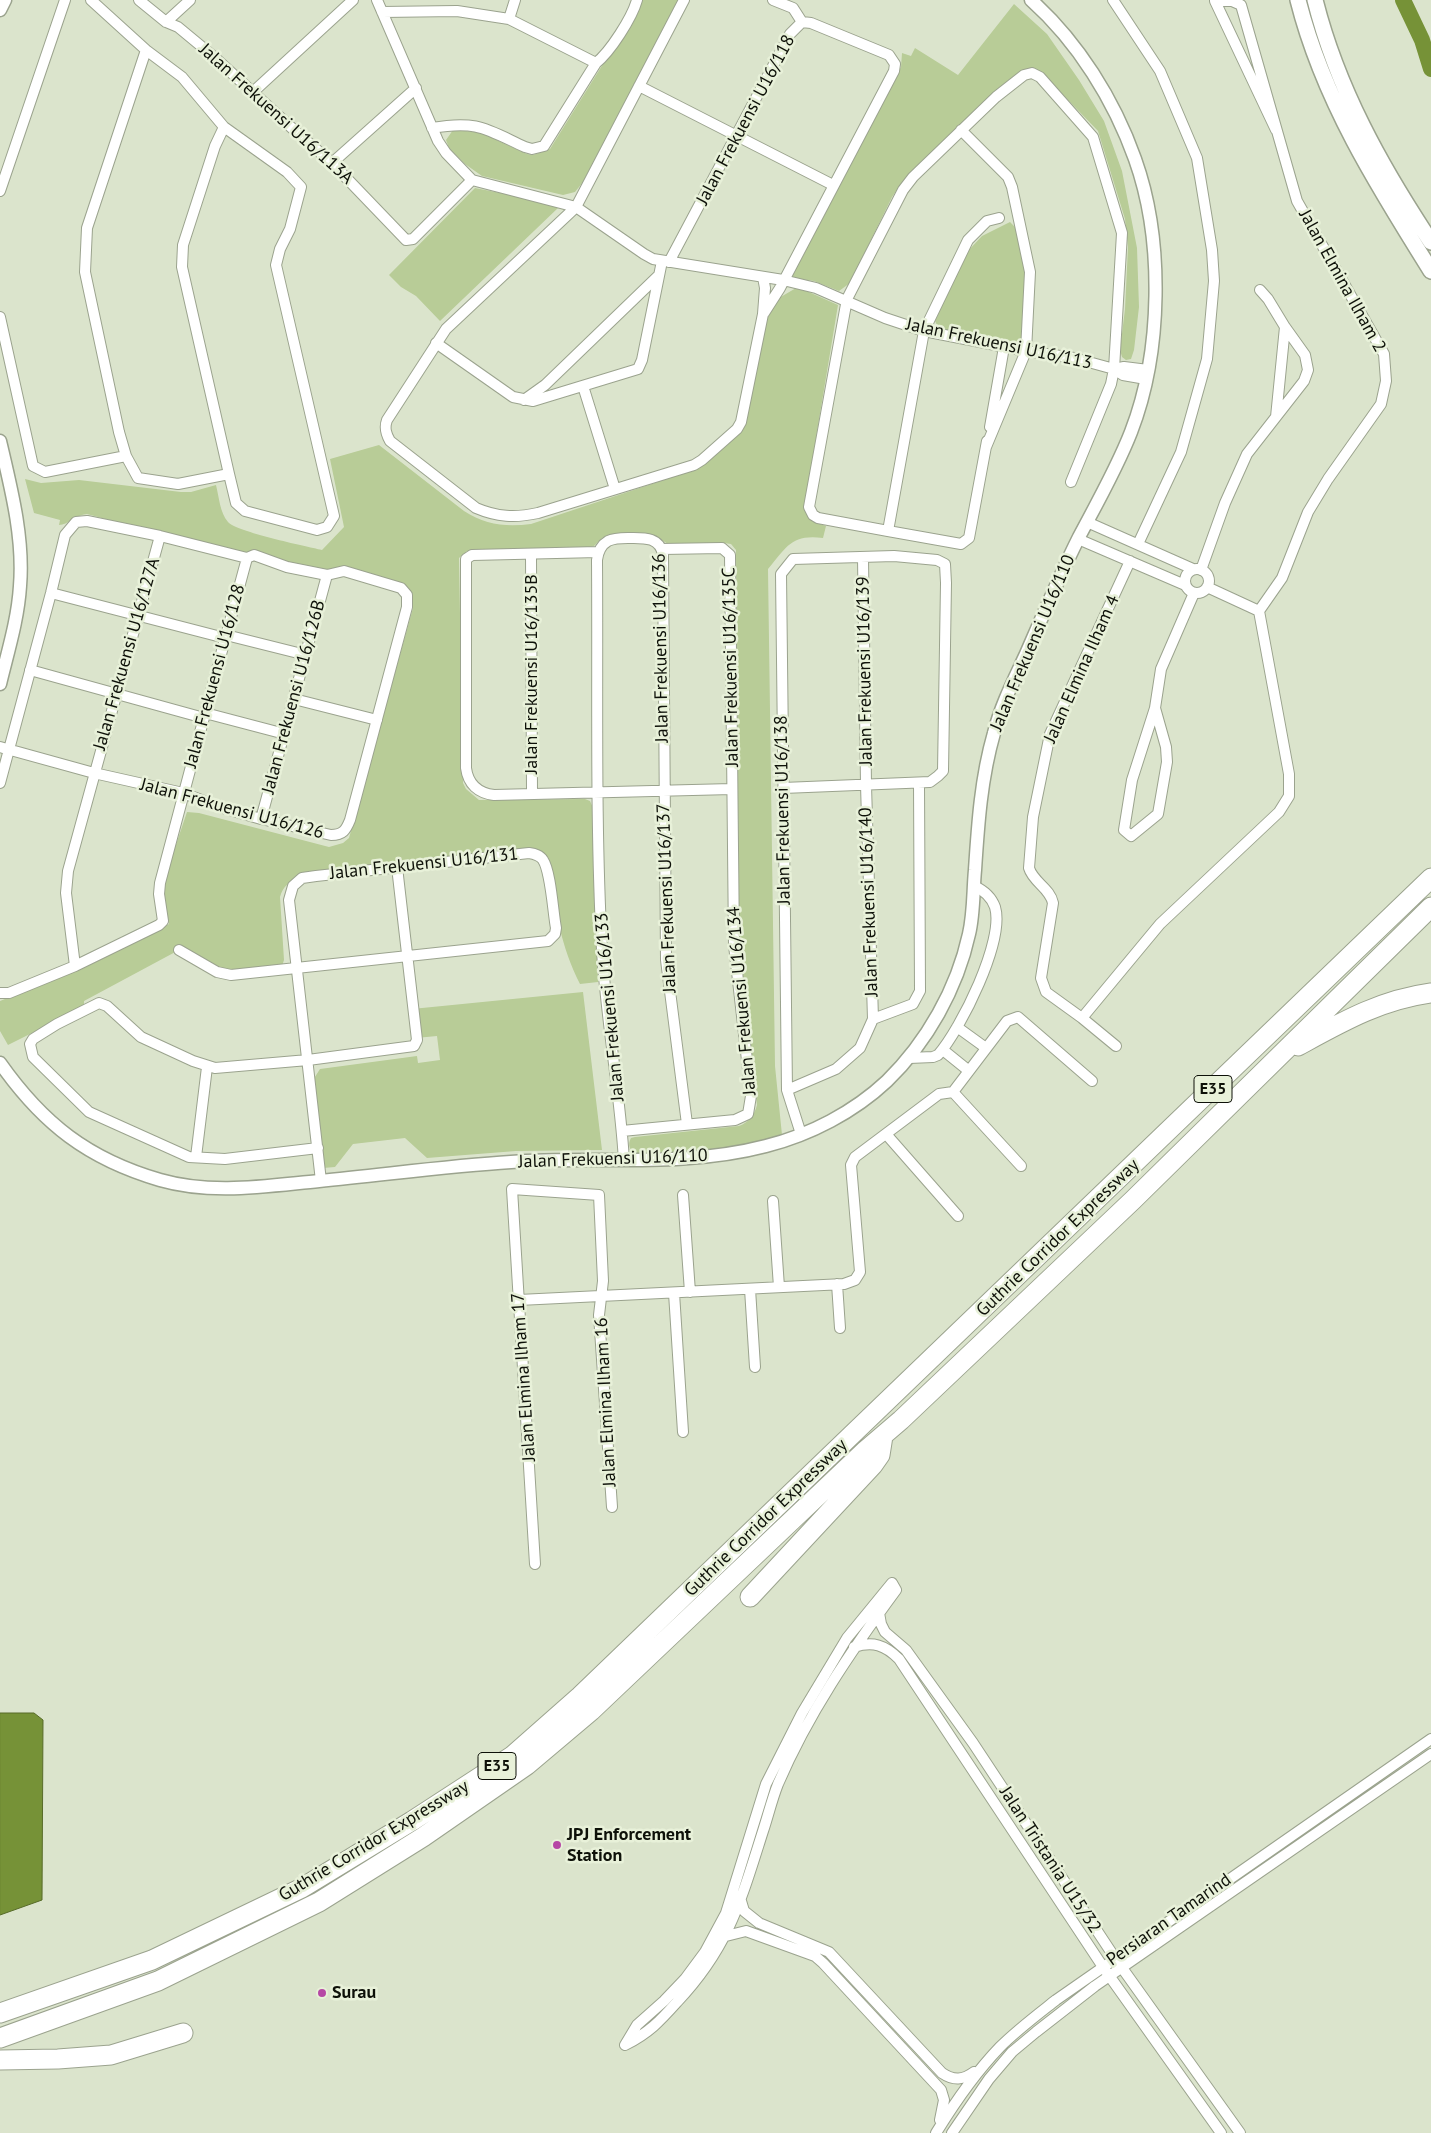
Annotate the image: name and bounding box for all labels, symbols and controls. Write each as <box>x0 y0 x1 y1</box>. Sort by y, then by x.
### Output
street label: Jalan Frekuensi U16/118 <box>692 31 800 209</box>
street label: Jalan Frekuensi U16/113A <box>195 39 357 189</box>
street label: Jalan Elmina Ilham 2 <box>1294 206 1390 356</box>
street label: Jalan Frekuensi U16/113 <box>904 314 1094 374</box>
street label: Jalan Frekuensi U16/110 <box>986 552 1080 734</box>
street label: Jalan Frekuensi U16/136 <box>649 553 673 743</box>
street label: Jalan Frekuensi U16/127A <box>89 556 165 752</box>
street label: Jalan Frekuensi U16/135C <box>718 567 744 767</box>
street label: Jalan Frekuensi U16/135B <box>521 574 543 774</box>
street label: Jalan Frekuensi U16/139 <box>853 576 877 766</box>
street label: Jalan Frekuensi U16/128 <box>180 582 250 770</box>
street label: Jalan Elmina Ilham 4 <box>1040 592 1124 746</box>
street label: Jalan Frekuensi U16/126B <box>258 598 330 796</box>
street label: Jalan Frekuensi U16/138 <box>771 715 795 905</box>
street label: Jalan Frekuensi U16/126 <box>138 774 326 844</box>
street label: Jalan Frekuensi U16/137 <box>653 803 681 993</box>
street label: Jalan Frekuensi U16/140 <box>855 807 883 997</box>
street label: Jalan Frekuensi U16/131 <box>329 843 519 885</box>
street label: Jalan Frekuensi U16/134 <box>723 906 761 1096</box>
street label: Jalan Frekuensi U16/133 <box>591 912 629 1102</box>
road number: E35 <box>1194 1076 1232 1102</box>
street label: Jalan Frekuensi U16/110 <box>518 1145 708 1173</box>
street label: Guthrie Corridor Expressway <box>972 1155 1144 1321</box>
street label: Jalan Elmina Ilham 17 <box>507 1292 541 1462</box>
street label: Jalan Elmina Ilham 16 <box>591 1317 621 1487</box>
street label: Guthrie Corridor Expressway <box>680 1435 852 1601</box>
road number: E35 <box>478 1752 516 1780</box>
street label: Guthrie Corridor Expressway <box>275 1776 473 1906</box>
street label: Jalan Tristania U15/32 <box>995 1783 1105 1937</box>
place label: JPJ Enforcement Station <box>567 1824 691 1866</box>
marker: JPJ Enforcement Station <box>551 1839 563 1851</box>
street label: Persiaran Tamarind <box>1103 1869 1235 1971</box>
place label: Surau <box>332 1982 376 2004</box>
marker: Surau <box>316 1987 328 1999</box>

